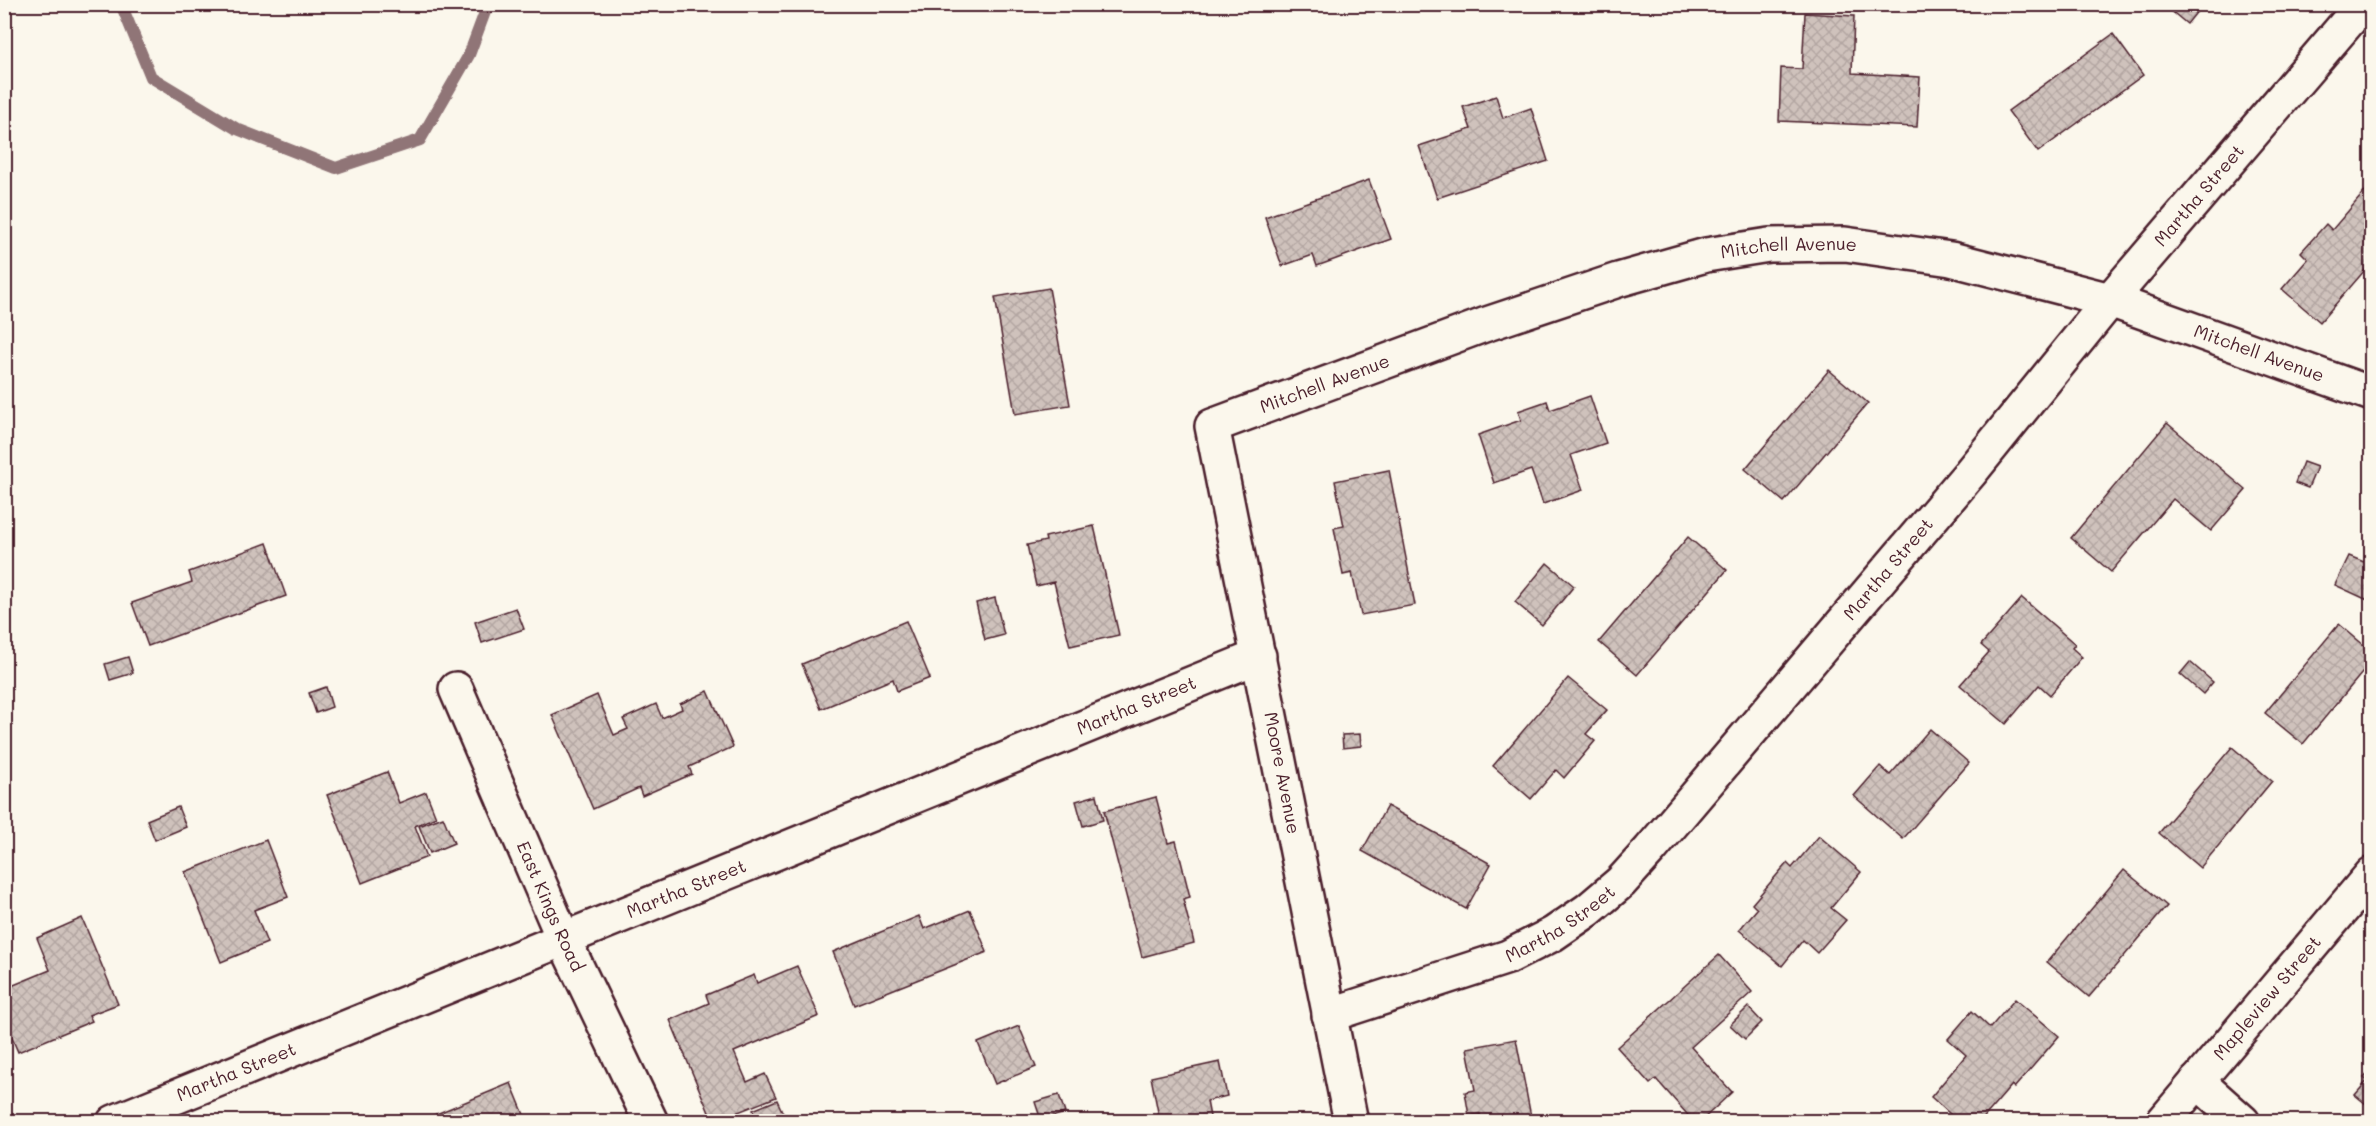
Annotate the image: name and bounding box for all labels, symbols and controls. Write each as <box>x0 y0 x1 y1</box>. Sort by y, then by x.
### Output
street label: Martha Street <box>2148 139 2249 251</box>
street label: Mitchell Avenue <box>1719 231 1859 264</box>
street label: Mitchell Avenue <box>2191 318 2328 387</box>
street label: Mitchell Avenue <box>1256 348 1393 418</box>
street label: Martha Street <box>1837 512 1938 625</box>
street label: Martha Street <box>1073 670 1200 740</box>
street label: Moore Avenue <box>1259 710 1307 836</box>
street label: East Kings Road <box>512 837 590 975</box>
street label: Martha Street <box>623 853 749 923</box>
street label: Martha Street <box>1501 879 1620 968</box>
street label: Mapleview Street <box>2207 930 2326 1065</box>
street label: Martha Street <box>173 1036 299 1106</box>

